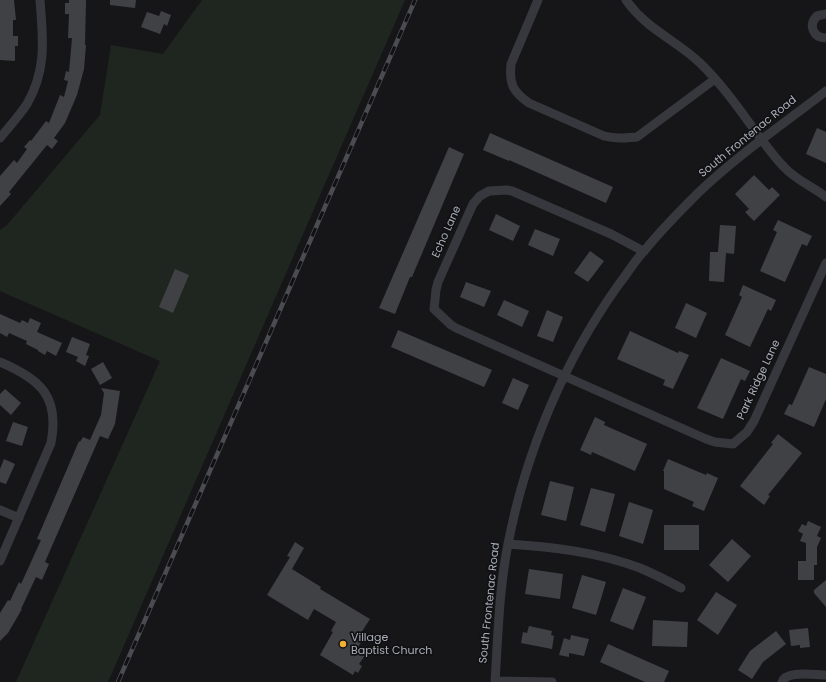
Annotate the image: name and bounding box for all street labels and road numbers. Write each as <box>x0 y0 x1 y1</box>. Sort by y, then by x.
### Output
street label: South Frontenac Road <box>697 94 799 180</box>
street label: Echo Lane <box>430 204 464 260</box>
street label: Park Ridge Lane <box>735 338 783 422</box>
street label: South Frontenac Road <box>477 542 503 664</box>

